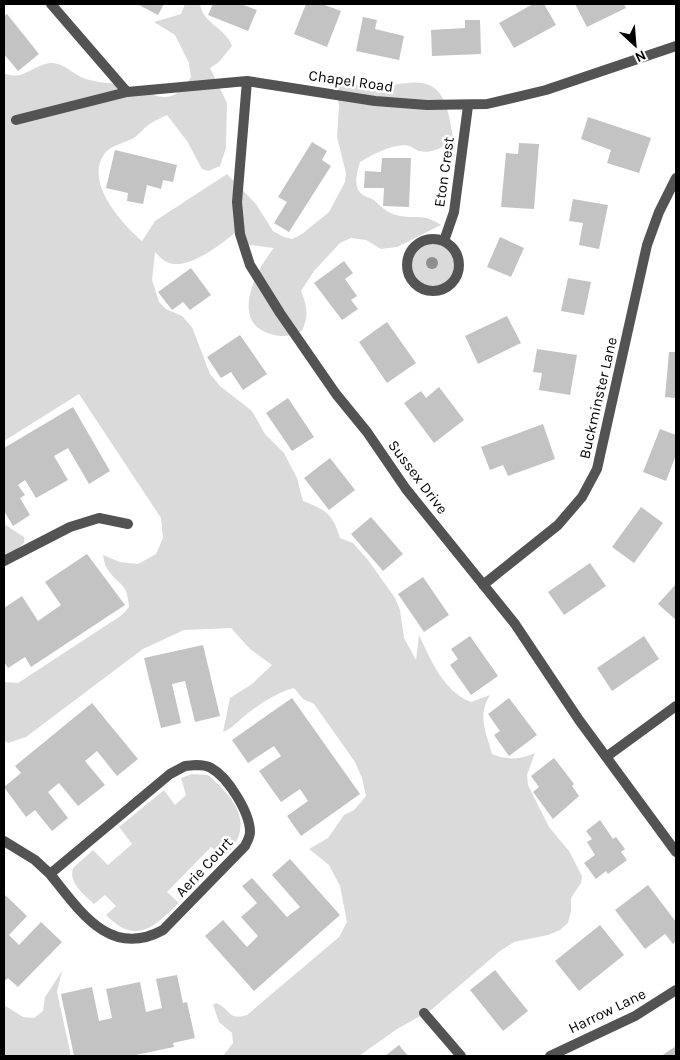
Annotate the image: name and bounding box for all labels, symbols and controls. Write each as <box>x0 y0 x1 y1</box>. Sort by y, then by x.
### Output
north arrow <box>610 20 660 70</box>
text: N <box>632 46 649 66</box>
street label: Chapel Road <box>308 66 394 96</box>
street label: Eton Crest <box>430 135 458 208</box>
street label: Buckminster Lane <box>575 335 621 461</box>
street label: Sussex Drive <box>384 436 452 518</box>
street label: Aerie Court <box>172 833 236 901</box>
street label: Harrow Lane <box>565 985 649 1037</box>

